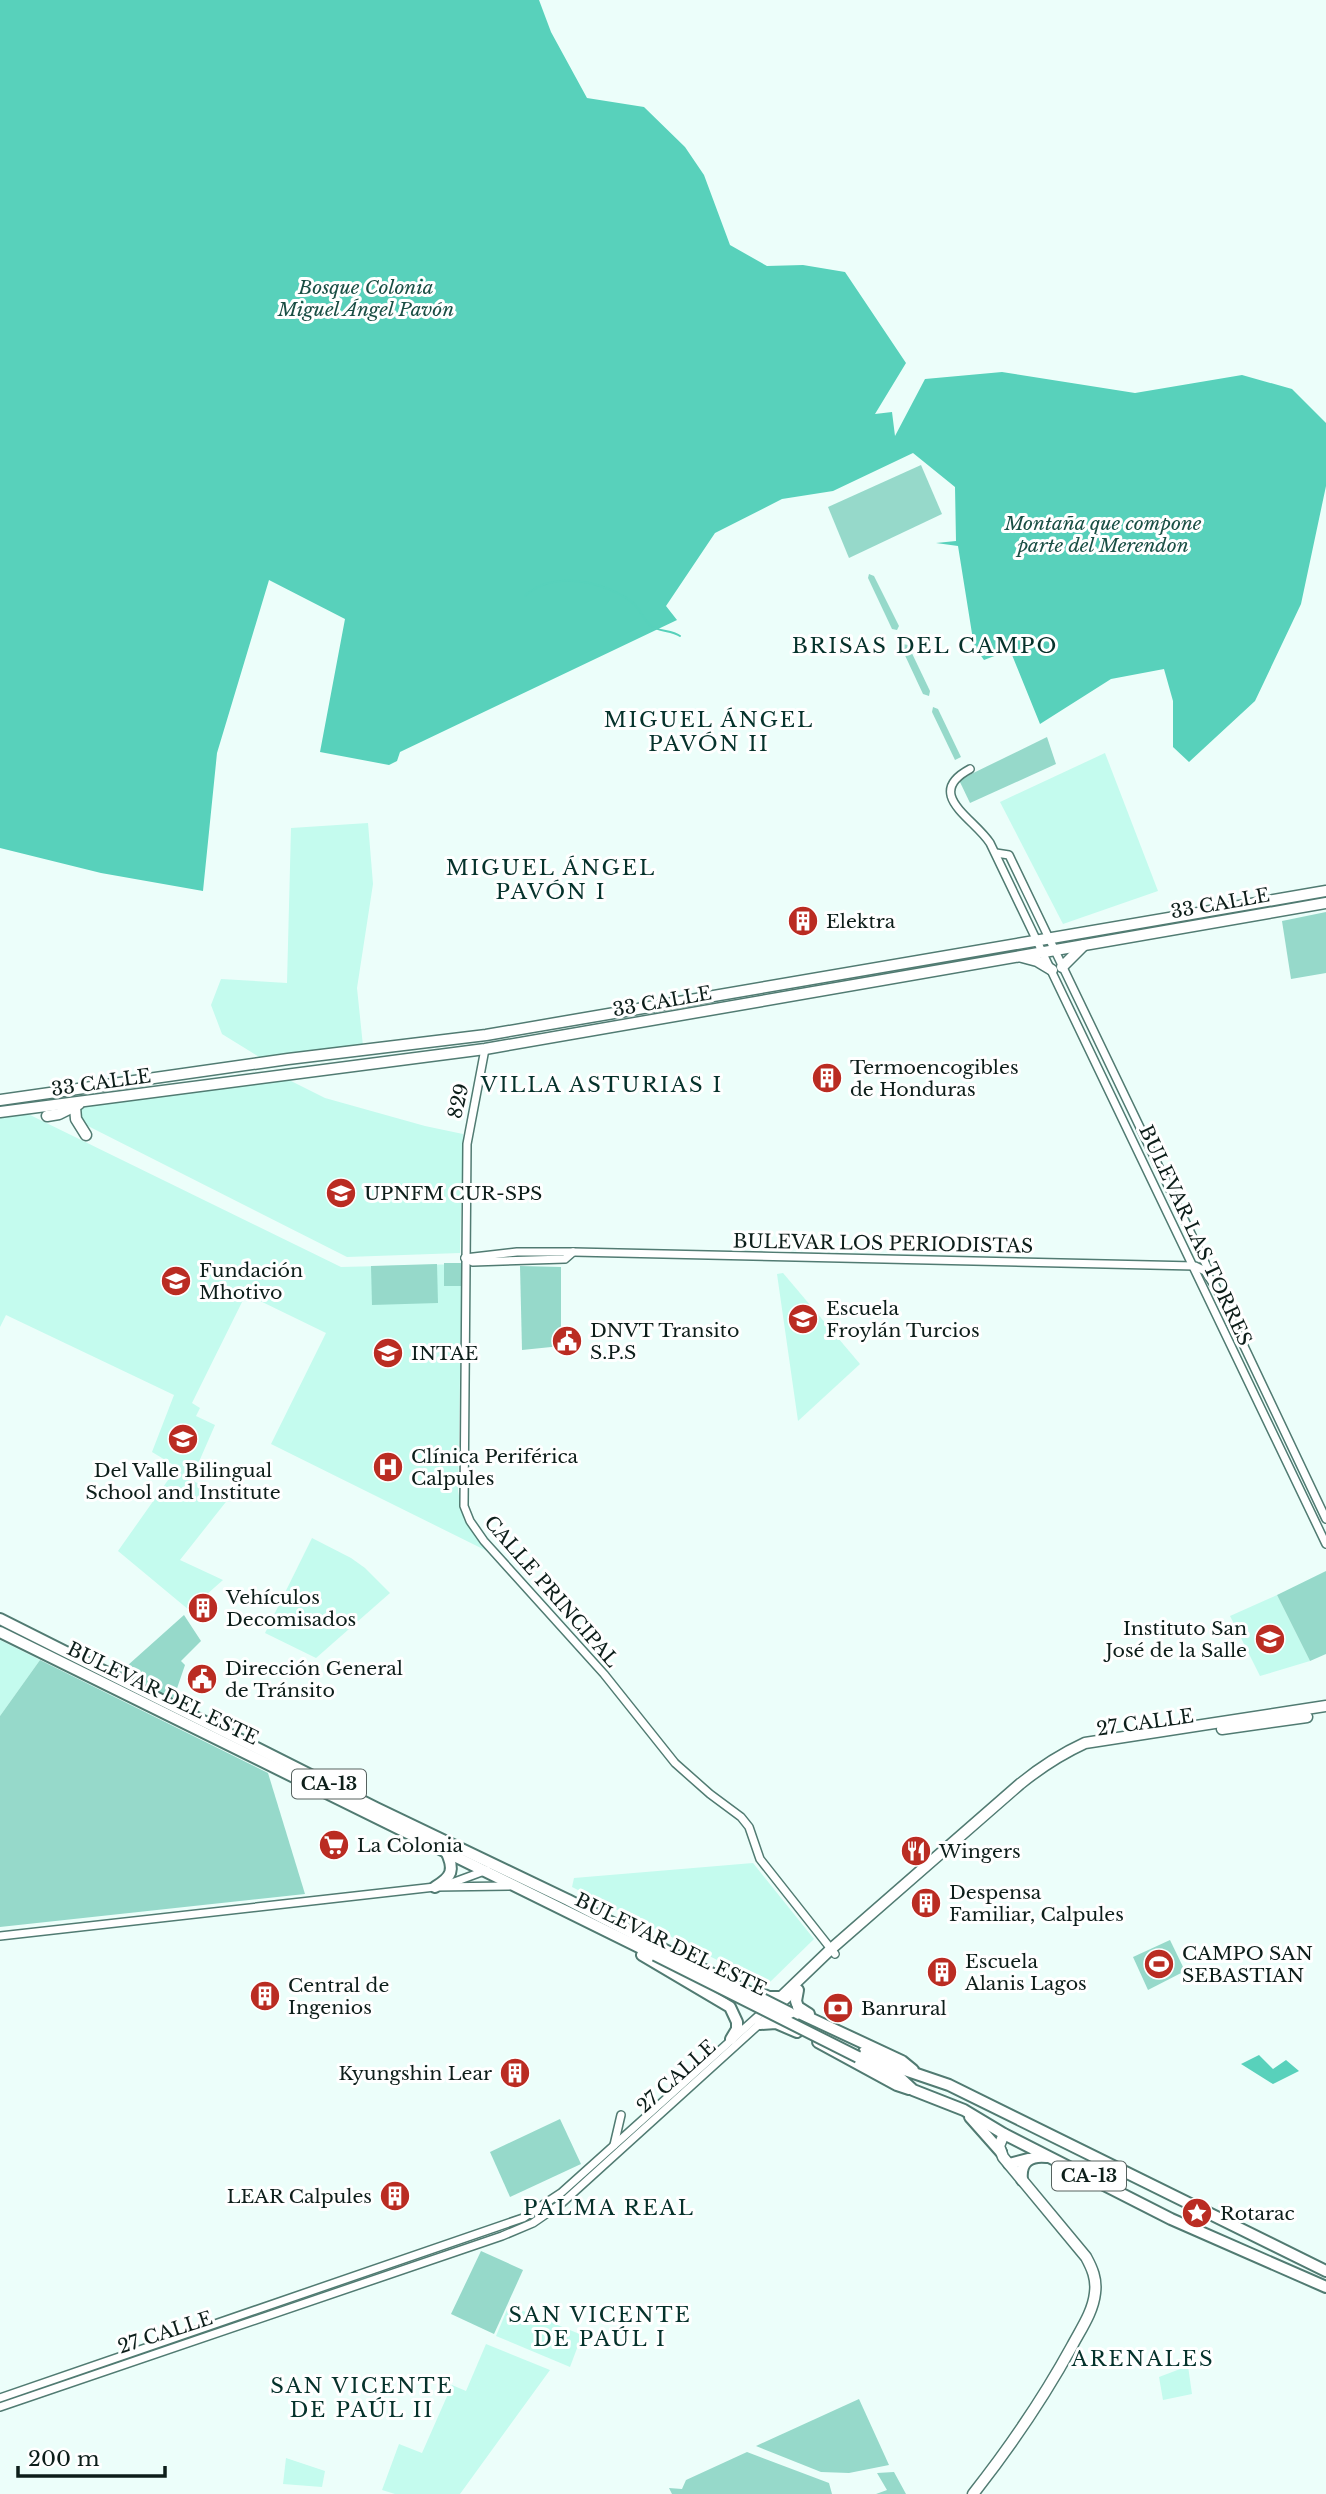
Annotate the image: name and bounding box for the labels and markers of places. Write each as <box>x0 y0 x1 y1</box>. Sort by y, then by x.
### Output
building icon: Elektra <box>786 904 820 938</box>
place label: Elektra <box>826 910 896 933</box>
place label: Termoencogibles de Honduras <box>850 1056 1019 1101</box>
building icon: Termoencogibles de Honduras <box>810 1061 844 1095</box>
school or university icon: UPNFM CUR-SPS <box>324 1176 358 1210</box>
place label: UPNFM CUR-SPS <box>364 1182 542 1205</box>
place label: Fundación Mhotivo <box>199 1259 303 1304</box>
school or university icon: Fundación Mhotivo <box>159 1264 193 1298</box>
place label: Escuela Froylán Turcios <box>826 1297 980 1342</box>
school or university icon: Escuela Froylán Turcios <box>786 1302 820 1336</box>
place label: DNVT Transito S.P.S <box>590 1319 739 1364</box>
public building icon: DNVT Transito S.P.S <box>550 1324 584 1358</box>
school or university icon: INTAE <box>371 1336 405 1370</box>
place label: INTAE <box>411 1342 478 1365</box>
school or university icon: Del Valle Bilingual School and Institute <box>166 1422 200 1456</box>
place label: Clínica Periférica Calpules <box>411 1445 579 1490</box>
hospital icon: Clínica Periférica Calpules <box>371 1450 405 1484</box>
place label: Del Valle Bilingual School and Institute <box>85 1459 281 1504</box>
place label: Vehículos Decomisados <box>225 1586 356 1631</box>
building icon: Vehículos Decomisados <box>186 1591 220 1625</box>
place label: Instituto San José de la Salle <box>1103 1617 1247 1662</box>
school or university icon: Instituto San José de la Salle <box>1253 1622 1287 1656</box>
place label: Dirección General de Tránsito <box>225 1657 403 1702</box>
public building icon: Dirección General de Tránsito <box>185 1662 219 1696</box>
supermarket icon: La Colonia <box>317 1828 351 1862</box>
place label: La Colonia <box>357 1834 463 1857</box>
restaurant icon: Wingers <box>899 1834 933 1868</box>
place label: Wingers <box>938 1840 1021 1863</box>
place label: Despensa Familiar, Calpules <box>949 1881 1124 1926</box>
building icon: Despensa Familiar, Calpules <box>909 1886 943 1920</box>
place label: CAMPO SAN SEBASTIAN <box>1182 1942 1313 1987</box>
sports icon: CAMPO SAN SEBASTIAN <box>1142 1947 1176 1981</box>
place label: Escuela Alanis Lagos <box>964 1950 1087 1995</box>
building icon: Escuela Alanis Lagos <box>925 1955 959 1989</box>
place label: Central de Ingenios <box>288 1974 389 2019</box>
building icon: Central de Ingenios <box>248 1979 282 2013</box>
bank icon: Banrural <box>821 1991 855 2025</box>
place label: Banrural <box>861 1997 947 2020</box>
building icon: Kyungshin Lear <box>498 2056 532 2090</box>
place label: Kyungshin Lear <box>338 2062 492 2085</box>
building icon: LEAR Calpules <box>378 2179 412 2213</box>
place label: LEAR Calpules <box>227 2185 372 2208</box>
place icon: Rotarac <box>1180 2196 1214 2230</box>
place label: Rotarac <box>1220 2202 1295 2225</box>

